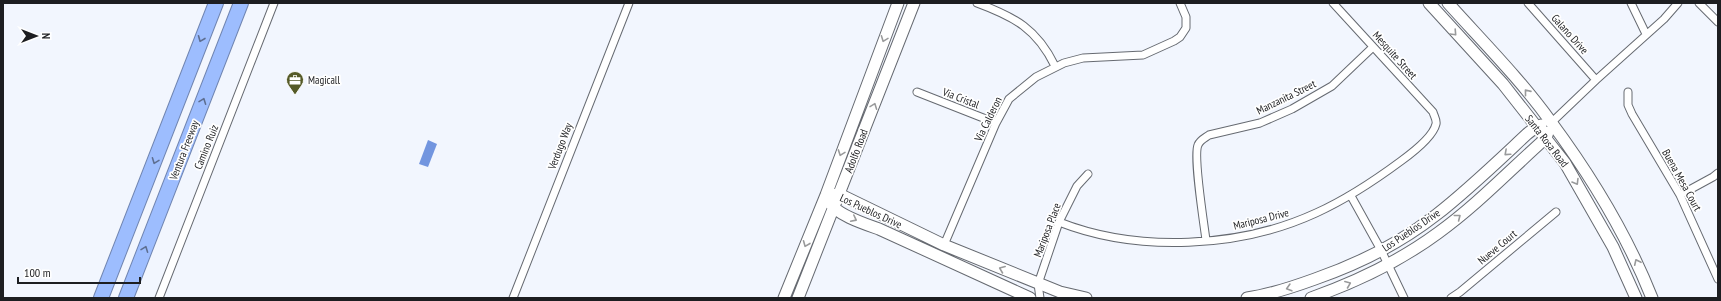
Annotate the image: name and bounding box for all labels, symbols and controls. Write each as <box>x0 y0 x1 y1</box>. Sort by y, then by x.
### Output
street label: Galano Drive <box>1549 11 1592 57</box>
north arrow <box>16 16 56 56</box>
street label: Mesquite Street <box>1370 28 1420 82</box>
one-way arrow <box>1449 28 1456 35</box>
text: N <box>39 33 53 39</box>
one-way arrow <box>198 36 206 43</box>
one-way arrow <box>881 36 889 43</box>
office icon: Magicall <box>285 70 305 95</box>
place label: Magicall <box>308 73 340 87</box>
street label: Manzanita Street <box>1254 77 1318 117</box>
street label: Via Cristal <box>940 84 982 112</box>
one-way arrow <box>1525 89 1532 96</box>
street label: Via Calderon <box>971 94 1005 145</box>
one-way arrow <box>198 98 206 105</box>
one-way arrow <box>869 102 877 109</box>
street label: Santa Rosa Road <box>1522 112 1572 170</box>
street label: Ventura Freeway <box>166 117 202 183</box>
street label: Verdugo Way <box>544 120 576 172</box>
street label: Camino Ruiz <box>191 122 221 171</box>
street label: Adolfo Road <box>841 127 871 175</box>
street label: Buena Mesa Court <box>1659 147 1705 213</box>
one-way arrow <box>1504 148 1511 155</box>
one-way arrow <box>838 149 846 156</box>
one-way arrow <box>151 157 159 164</box>
one-way arrow <box>1572 178 1579 185</box>
street label: Los Pueblos Drive <box>838 190 905 232</box>
street label: Mariposa Place <box>1030 200 1064 259</box>
street label: Mariposa Drive <box>1232 205 1291 233</box>
street label: Los Pueblos Drive <box>1379 205 1443 255</box>
one-way arrow <box>850 214 858 222</box>
one-way arrow <box>1454 215 1461 222</box>
street label: Nueve Court <box>1475 227 1519 267</box>
one-way arrow <box>802 241 810 248</box>
one-way arrow <box>141 245 149 252</box>
scale bar <box>18 259 140 285</box>
one-way arrow <box>1634 259 1642 267</box>
text: 100 m <box>24 265 51 280</box>
one-way arrow <box>999 266 1007 274</box>
one-way arrow <box>1344 281 1351 289</box>
one-way arrow <box>1286 283 1293 292</box>

